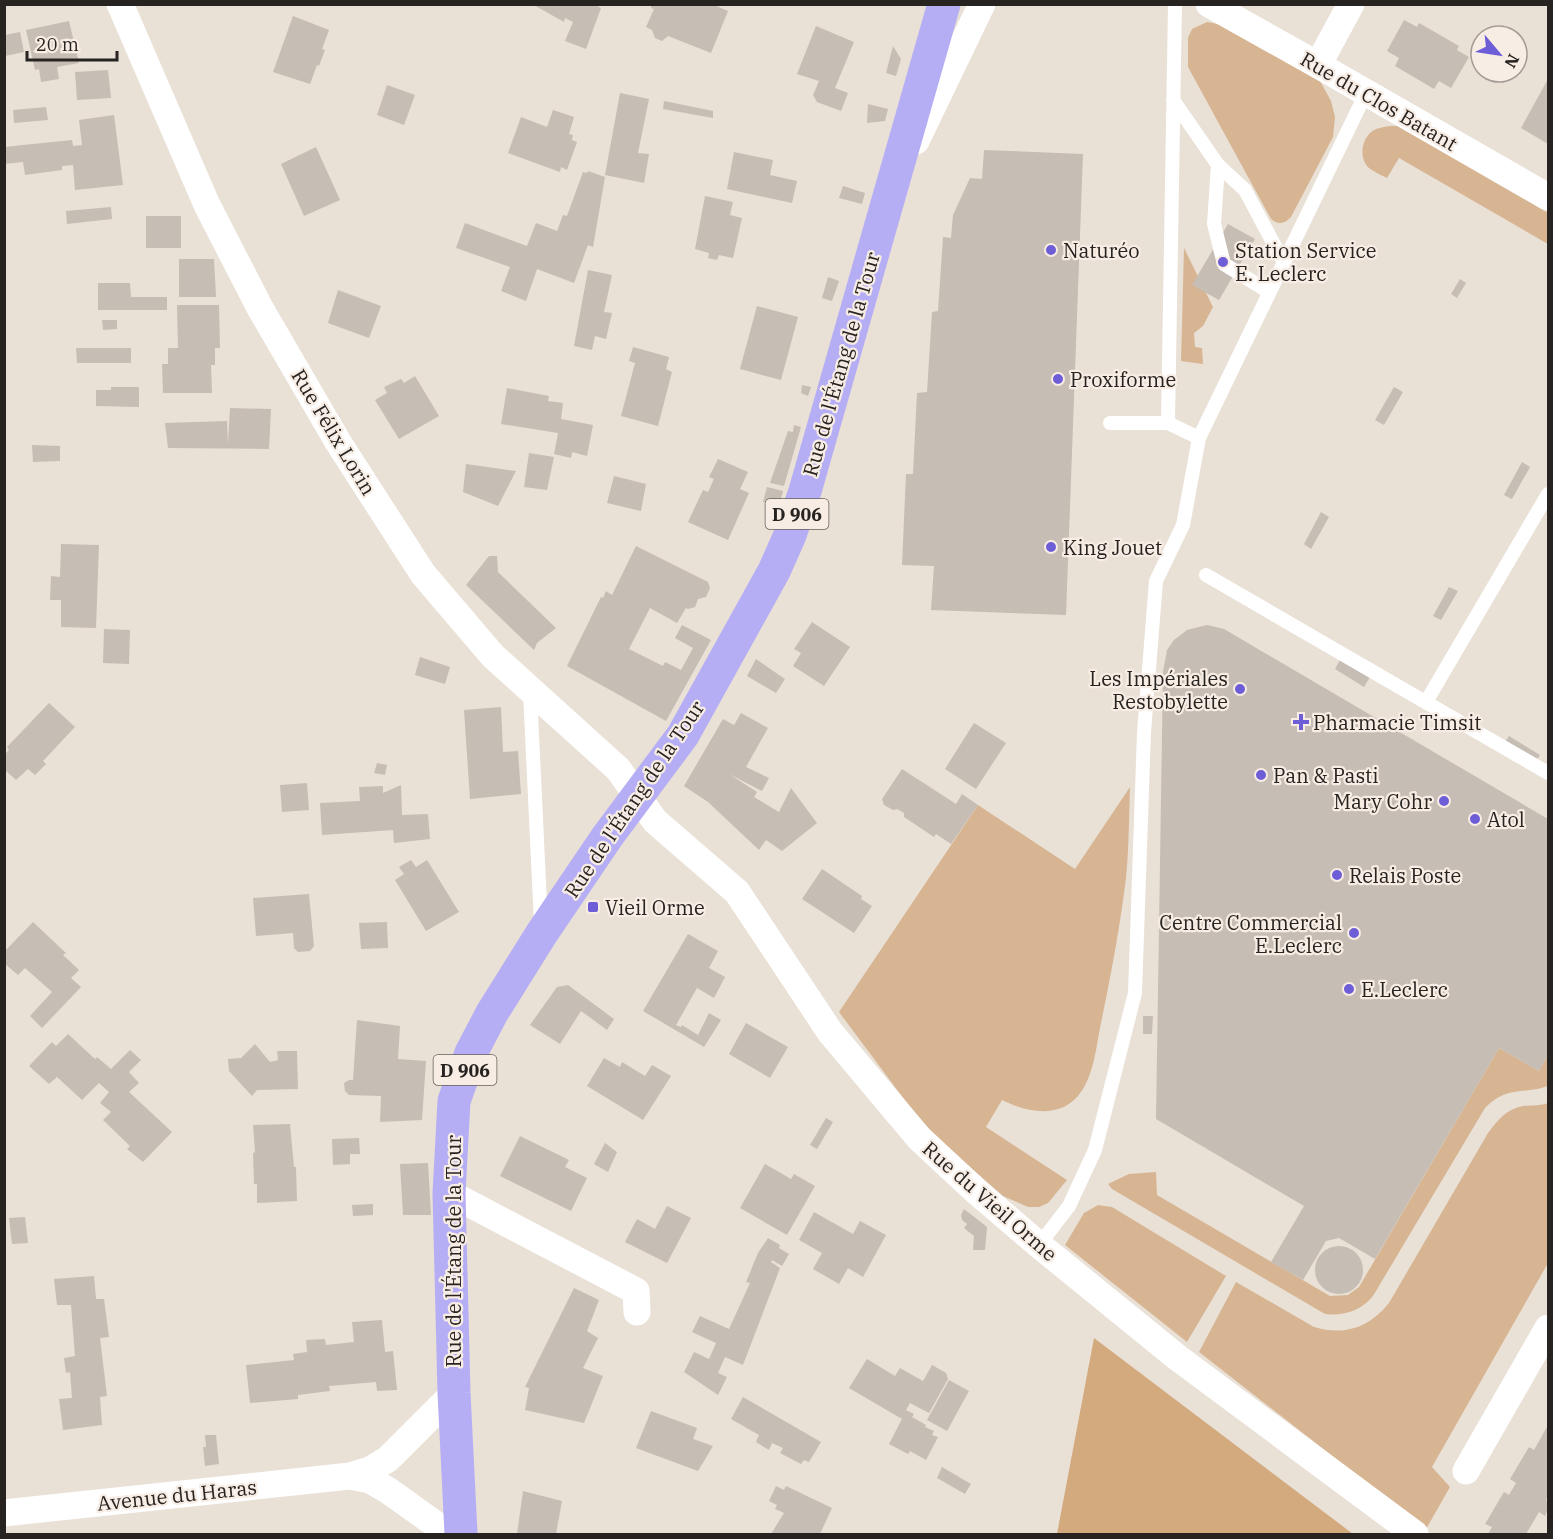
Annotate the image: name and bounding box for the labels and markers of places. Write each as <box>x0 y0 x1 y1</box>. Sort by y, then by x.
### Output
place label: Naturéo <box>1063 237 1139 264</box>
place label: Station Service E. Leclerc <box>1235 237 1376 287</box>
marker: Naturéo <box>1044 243 1058 257</box>
marker: Station Service E. Leclerc <box>1216 255 1230 269</box>
place label: Proxiforme <box>1070 366 1176 393</box>
marker: Proxiforme <box>1051 372 1065 386</box>
place label: King Jouet <box>1063 534 1162 561</box>
marker: King Jouet <box>1044 540 1058 554</box>
place label: Les Impériales Restobylette <box>1089 665 1228 715</box>
marker: Les Impériales Restobylette <box>1233 682 1247 696</box>
place label: Pharmacie Timsit <box>1313 709 1481 736</box>
marker: Pharmacie Timsit <box>1294 715 1308 729</box>
place label: Pan & Pasti <box>1273 762 1378 789</box>
marker: Pan & Pasti <box>1254 768 1268 782</box>
place label: Mary Cohr <box>1333 788 1432 815</box>
marker: Mary Cohr <box>1437 794 1451 808</box>
place label: Atol <box>1487 806 1525 833</box>
marker: Atol <box>1468 812 1482 826</box>
place label: Relais Poste <box>1349 862 1461 889</box>
marker: Relais Poste <box>1330 868 1344 882</box>
place label: Vieil Orme <box>605 894 705 921</box>
marker: Vieil Orme <box>586 900 600 914</box>
place label: Centre Commercial E.Leclerc <box>1159 909 1342 959</box>
marker: Centre Commercial E.Leclerc <box>1347 926 1361 940</box>
place label: E.Leclerc <box>1361 976 1448 1003</box>
marker: E.Leclerc <box>1342 982 1356 996</box>

